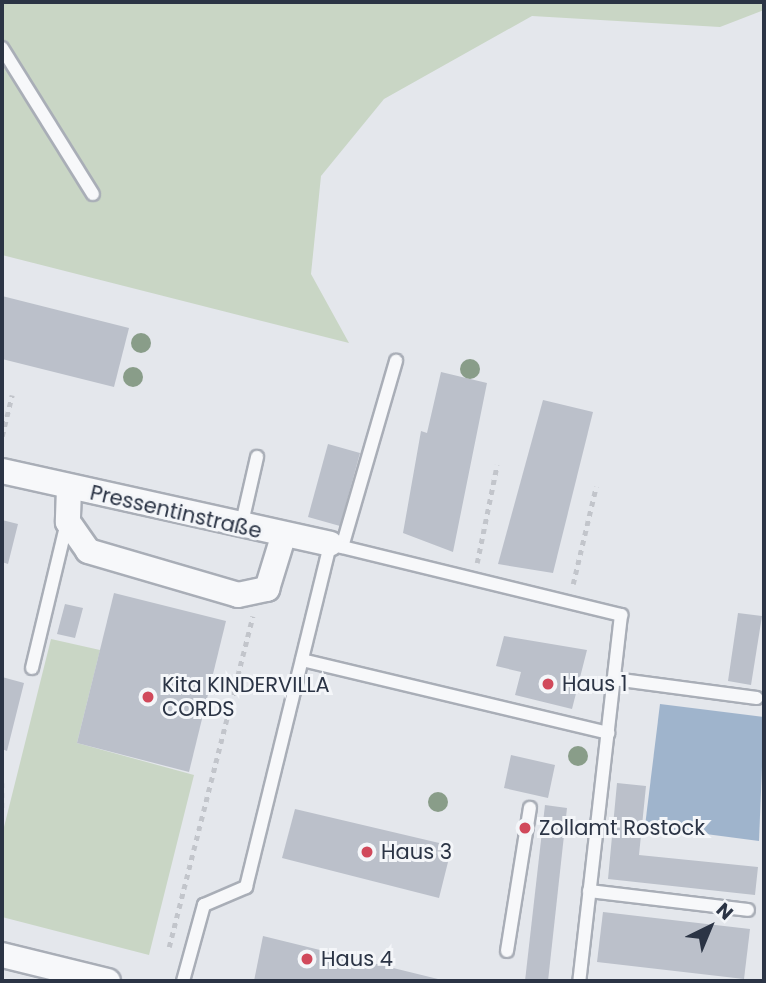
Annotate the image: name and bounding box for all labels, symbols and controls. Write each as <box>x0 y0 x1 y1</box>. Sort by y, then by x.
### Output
street label: Pressentinstraße <box>88 480 264 544</box>
place label: Haus 1 <box>562 671 627 697</box>
place label: Kita KINDERVILLA CORDS <box>162 672 330 722</box>
marker: Haus 1 <box>540 676 556 692</box>
marker: Kita KINDERVILLA CORDS <box>140 689 156 705</box>
place label: Zollamt Rostock <box>539 815 705 841</box>
marker: Zollamt Rostock <box>517 820 533 836</box>
place label: Haus 3 <box>381 839 452 865</box>
marker: Haus 3 <box>359 844 375 860</box>
north arrow <box>675 892 745 962</box>
text: N <box>710 897 739 926</box>
place label: Haus 4 <box>321 946 393 972</box>
marker: Haus 4 <box>299 951 315 967</box>

